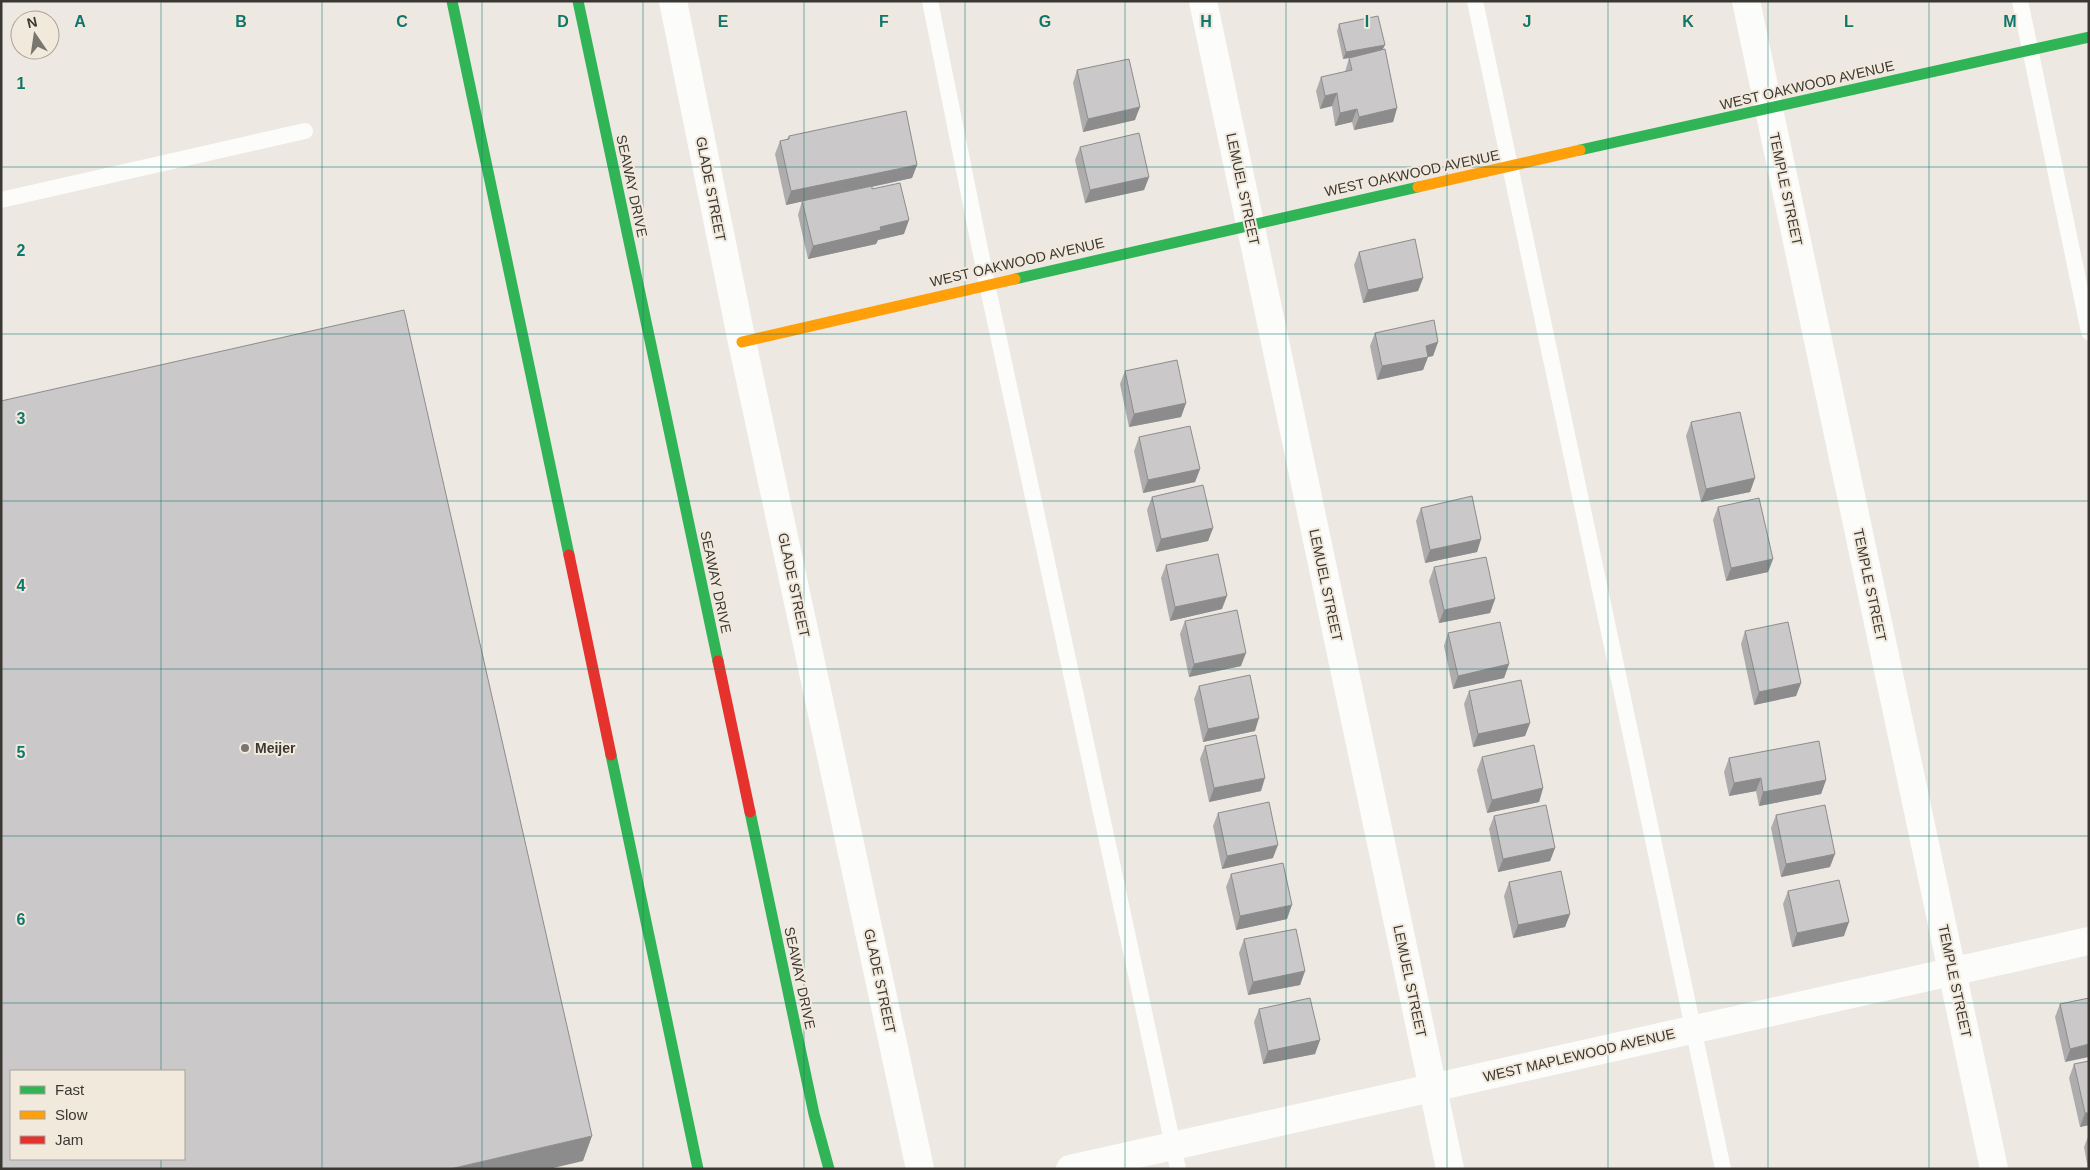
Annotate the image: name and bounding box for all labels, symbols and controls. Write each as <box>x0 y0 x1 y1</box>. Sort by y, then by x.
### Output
north arrow <box>10 10 60 60</box>
text: N <box>25 13 39 31</box>
text: A <box>74 13 86 30</box>
text: B <box>235 13 247 30</box>
text: C <box>396 13 408 30</box>
text: D <box>557 13 569 30</box>
text: E <box>718 13 729 30</box>
text: F <box>879 13 889 30</box>
text: G <box>1039 13 1051 30</box>
text: H <box>1200 13 1212 30</box>
text: I <box>1365 13 1369 30</box>
text: J <box>1523 13 1531 30</box>
text: K <box>1682 13 1694 30</box>
text: L <box>1844 13 1854 30</box>
text: M <box>2003 13 2017 30</box>
street label: WEST OAKWOOD AVENUE <box>1718 57 1896 113</box>
text: 1 <box>17 75 26 92</box>
street label: LEMUEL STREET <box>1223 131 1263 247</box>
street label: TEMPLE STREET <box>1766 131 1806 247</box>
street label: SEAWAY DRIVE <box>613 133 651 239</box>
street label: GLADE STREET <box>693 135 729 243</box>
street label: WEST OAKWOOD AVENUE <box>1323 147 1501 199</box>
street label: WEST OAKWOOD AVENUE <box>928 234 1106 290</box>
text: 2 <box>17 242 26 259</box>
text: 3 <box>17 410 26 427</box>
street label: LEMUEL STREET <box>1306 527 1346 643</box>
street label: TEMPLE STREET <box>1850 527 1890 643</box>
street label: SEAWAY DRIVE <box>697 529 735 635</box>
street label: GLADE STREET <box>775 531 813 639</box>
text: 4 <box>17 577 26 594</box>
place label: Meijer <box>255 740 296 756</box>
marker: Meijer <box>239 742 251 754</box>
text: 5 <box>17 744 26 761</box>
text: 6 <box>17 911 26 928</box>
street label: LEMUEL STREET <box>1390 923 1430 1039</box>
street label: TEMPLE STREET <box>1935 923 1975 1039</box>
street label: SEAWAY DRIVE <box>781 925 819 1031</box>
street label: GLADE STREET <box>861 927 899 1035</box>
street label: WEST MAPLEWOOD AVENUE <box>1482 1025 1676 1085</box>
legend <box>10 1070 185 1160</box>
text: Fast <box>55 1081 85 1098</box>
text: Slow <box>55 1106 88 1123</box>
text: Jam <box>55 1131 83 1148</box>

